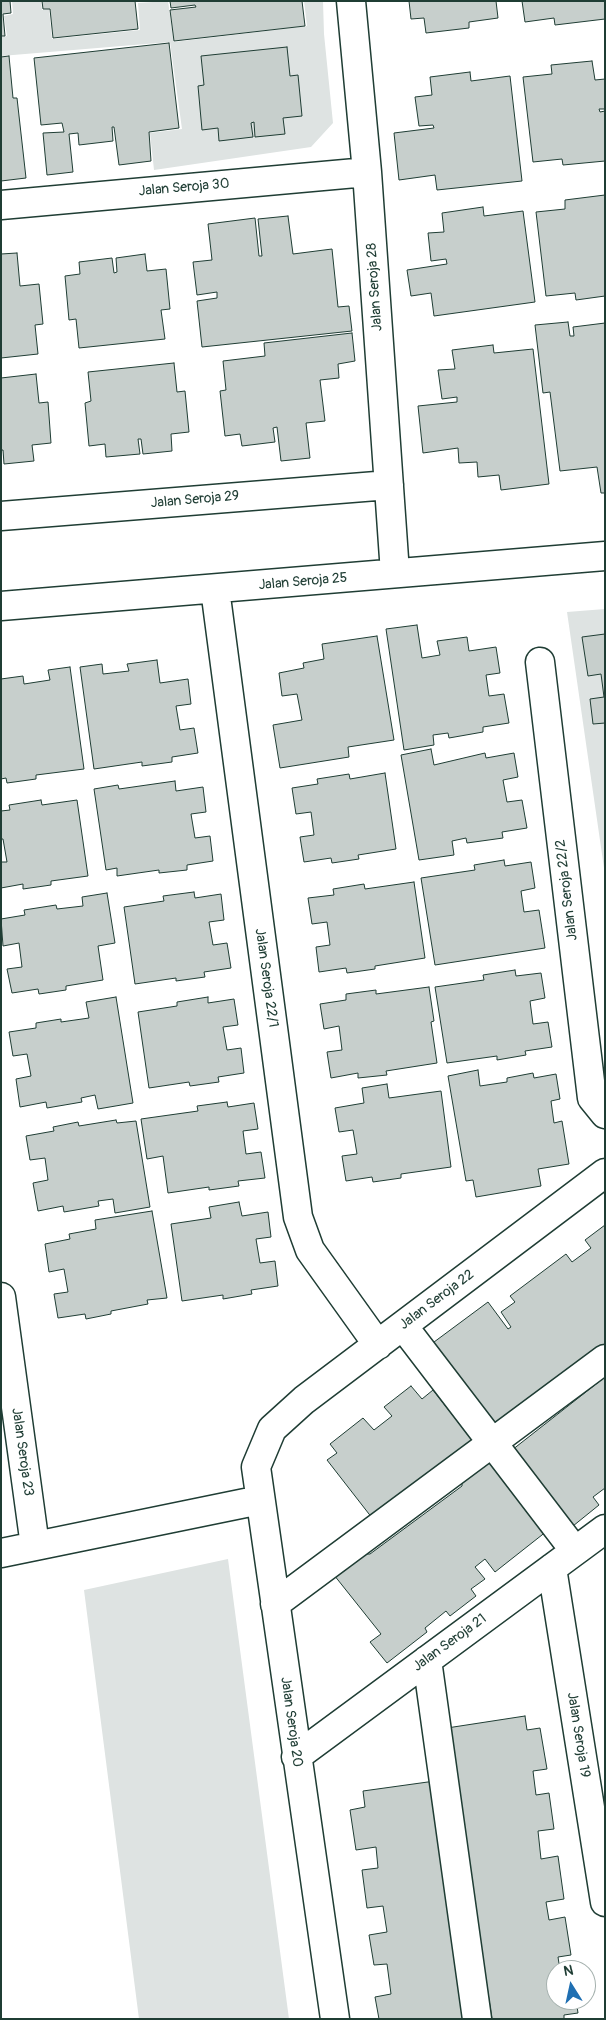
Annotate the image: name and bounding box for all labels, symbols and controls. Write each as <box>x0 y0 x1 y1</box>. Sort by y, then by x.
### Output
street label: Jalan Seroja 30 <box>138 176 230 200</box>
street label: Jalan Seroja 28 <box>364 242 386 332</box>
street label: Jalan Seroja 29 <box>150 488 240 512</box>
street label: Jalan Seroja 25 <box>258 570 348 594</box>
street label: Jalan Seroja 22/2 <box>552 838 582 942</box>
street label: Jalan Seroja 22/1 <box>251 927 281 1029</box>
street label: Jalan Seroja 22 <box>396 1266 478 1334</box>
street label: Jalan Seroja 23 <box>7 1407 37 1497</box>
street label: Jalan Seroja 21 <box>410 1611 490 1675</box>
street label: Jalan Seroja 20 <box>276 1676 306 1768</box>
street label: Jalan Seroja 19 <box>563 1691 593 1779</box>
north arrow <box>546 1960 596 2010</box>
text: N <box>562 1962 575 1980</box>

